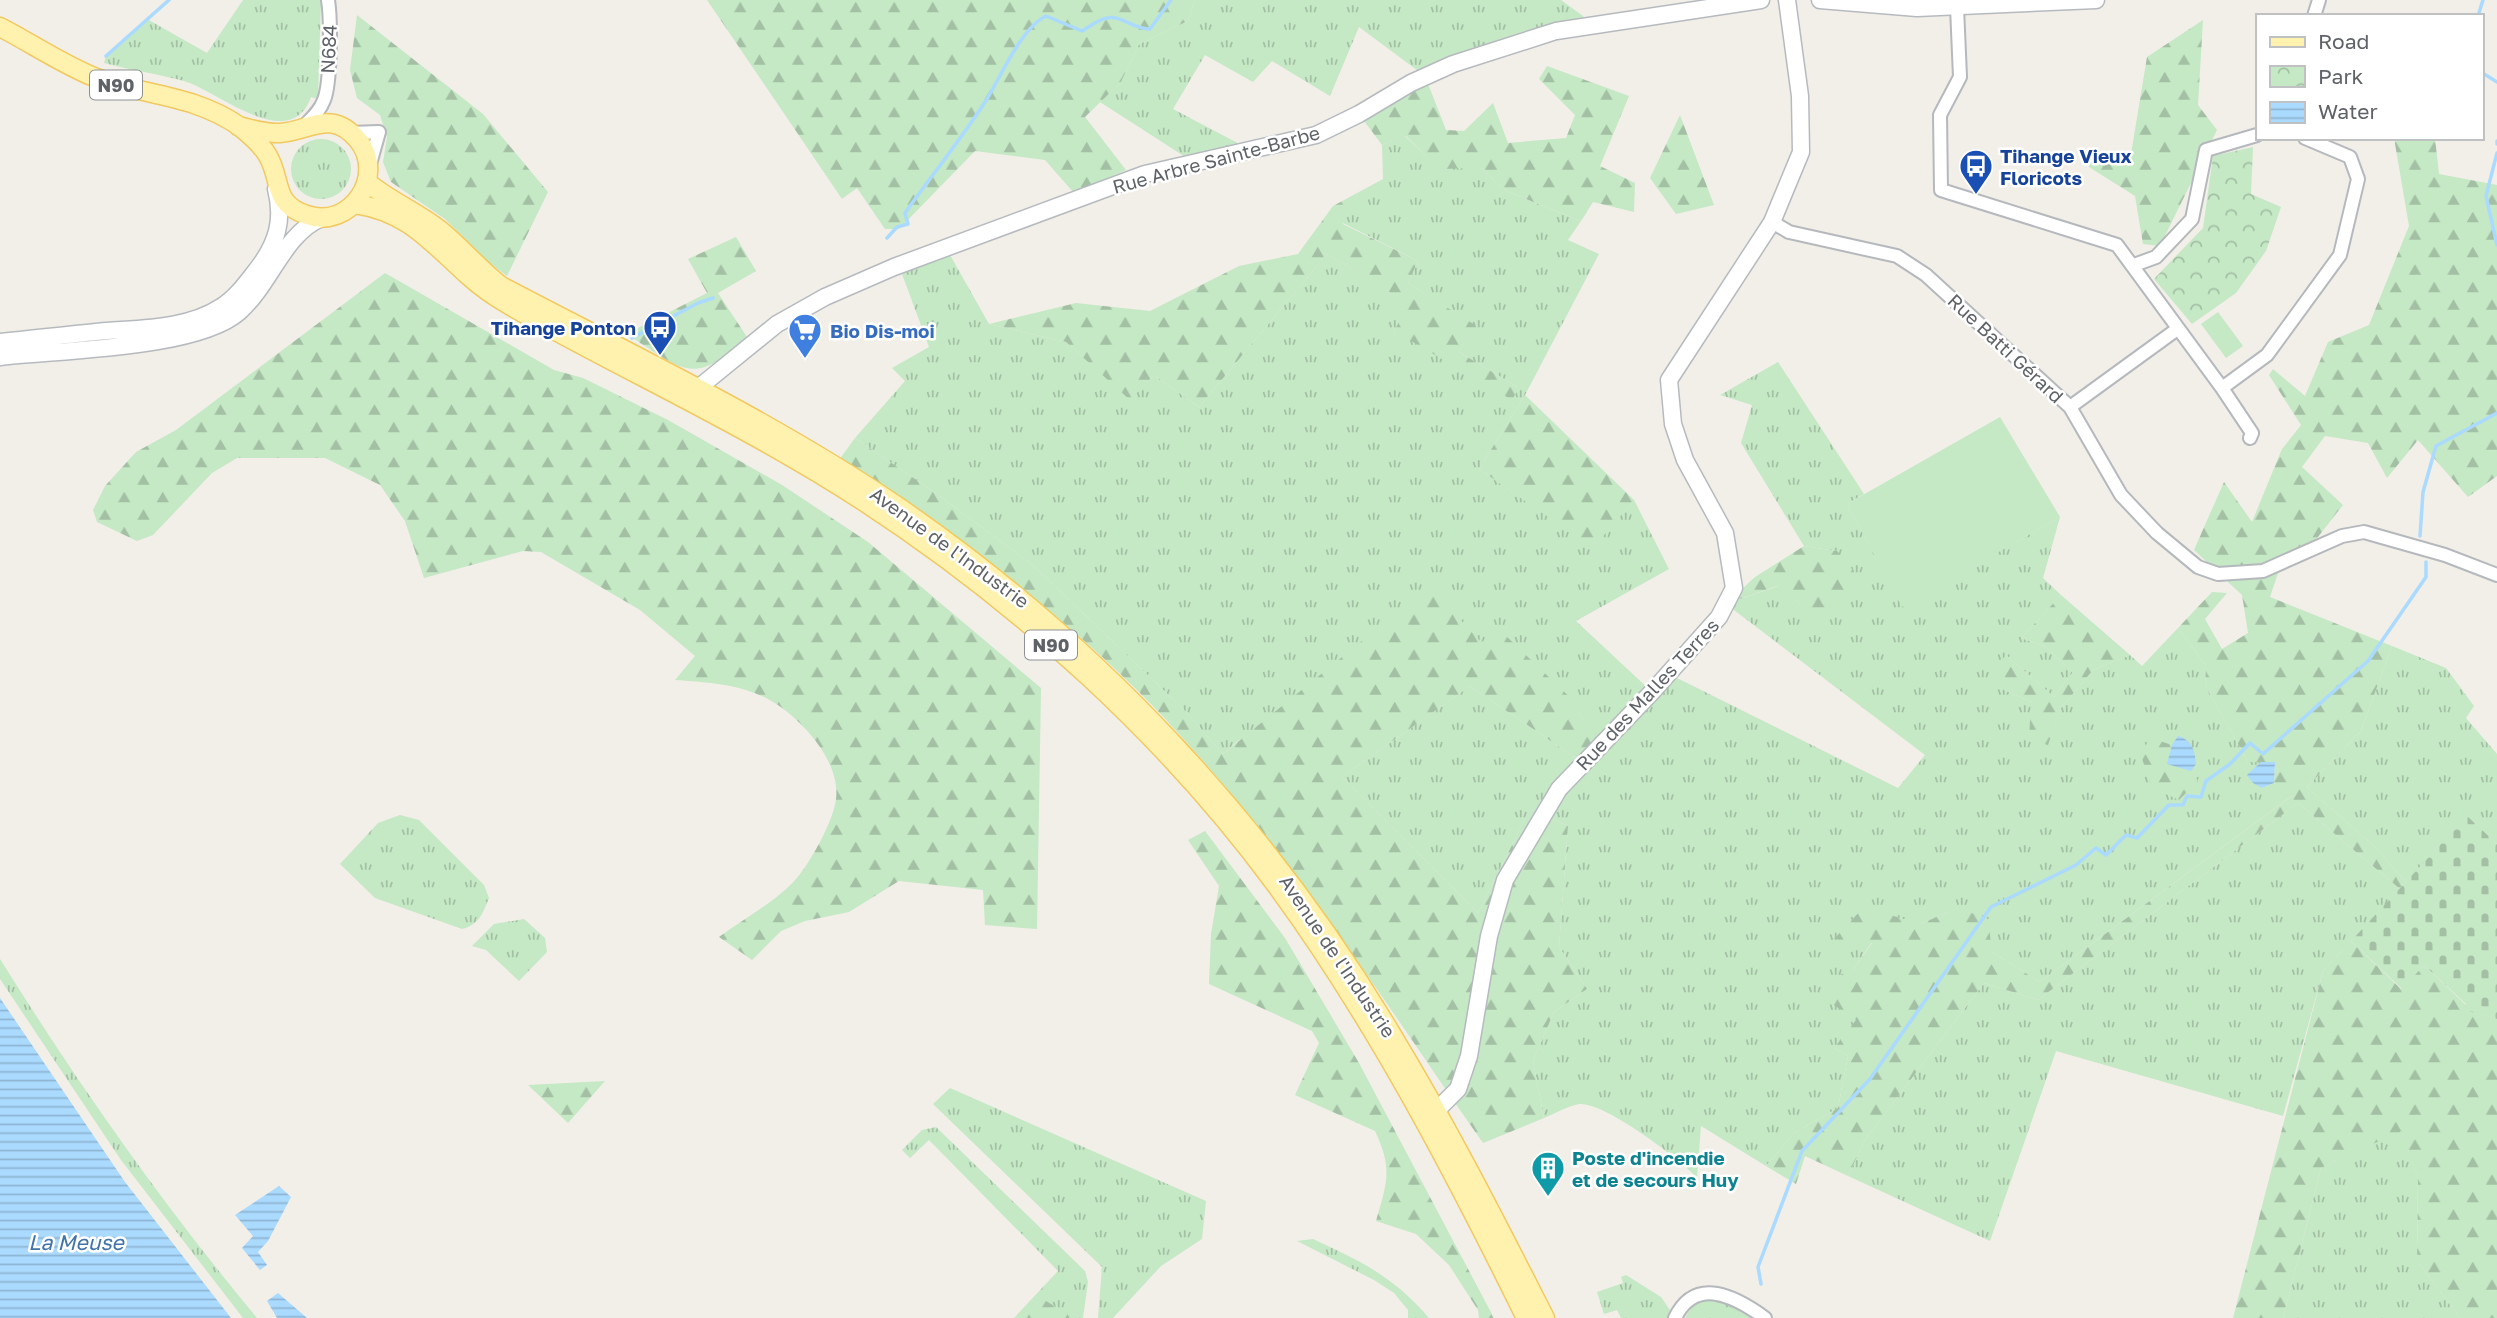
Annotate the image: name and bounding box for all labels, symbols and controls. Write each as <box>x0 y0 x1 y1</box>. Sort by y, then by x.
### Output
legend <box>2256 14 2483 140</box>
street label: N684 <box>315 24 341 74</box>
text: Road <box>2318 28 2369 54</box>
text: Park <box>2318 63 2364 89</box>
road number: N90 <box>90 70 142 100</box>
text: Water <box>2318 98 2378 124</box>
street label: Rue Arbre Sainte-Barbe <box>1110 120 1322 198</box>
place label: Tihange Vieux Floricots <box>2000 144 2131 189</box>
bus stop icon: Tihange Vieux Floricots <box>1957 147 1995 196</box>
street label: Rue Batti Gérard <box>1944 289 2068 407</box>
bus stop icon: Tihange Ponton <box>641 308 679 357</box>
supermarket icon: Bio Dis-moi <box>786 311 824 360</box>
place label: Tihange Ponton <box>491 316 636 339</box>
place label: Bio Dis-moi <box>830 319 935 342</box>
street label: Avenue de l'Industrie <box>866 482 1034 612</box>
street label: Rue des Malles Terres <box>1571 613 1723 775</box>
road number: N90 <box>1025 630 1077 660</box>
street label: Avenue de l'Industrie <box>1275 870 1401 1042</box>
place label: Poste d'incendie et de secours Huy <box>1572 1146 1739 1191</box>
building icon: Poste d'incendie et de secours Huy <box>1529 1149 1567 1198</box>
water label: La Meuse <box>28 1229 126 1255</box>

